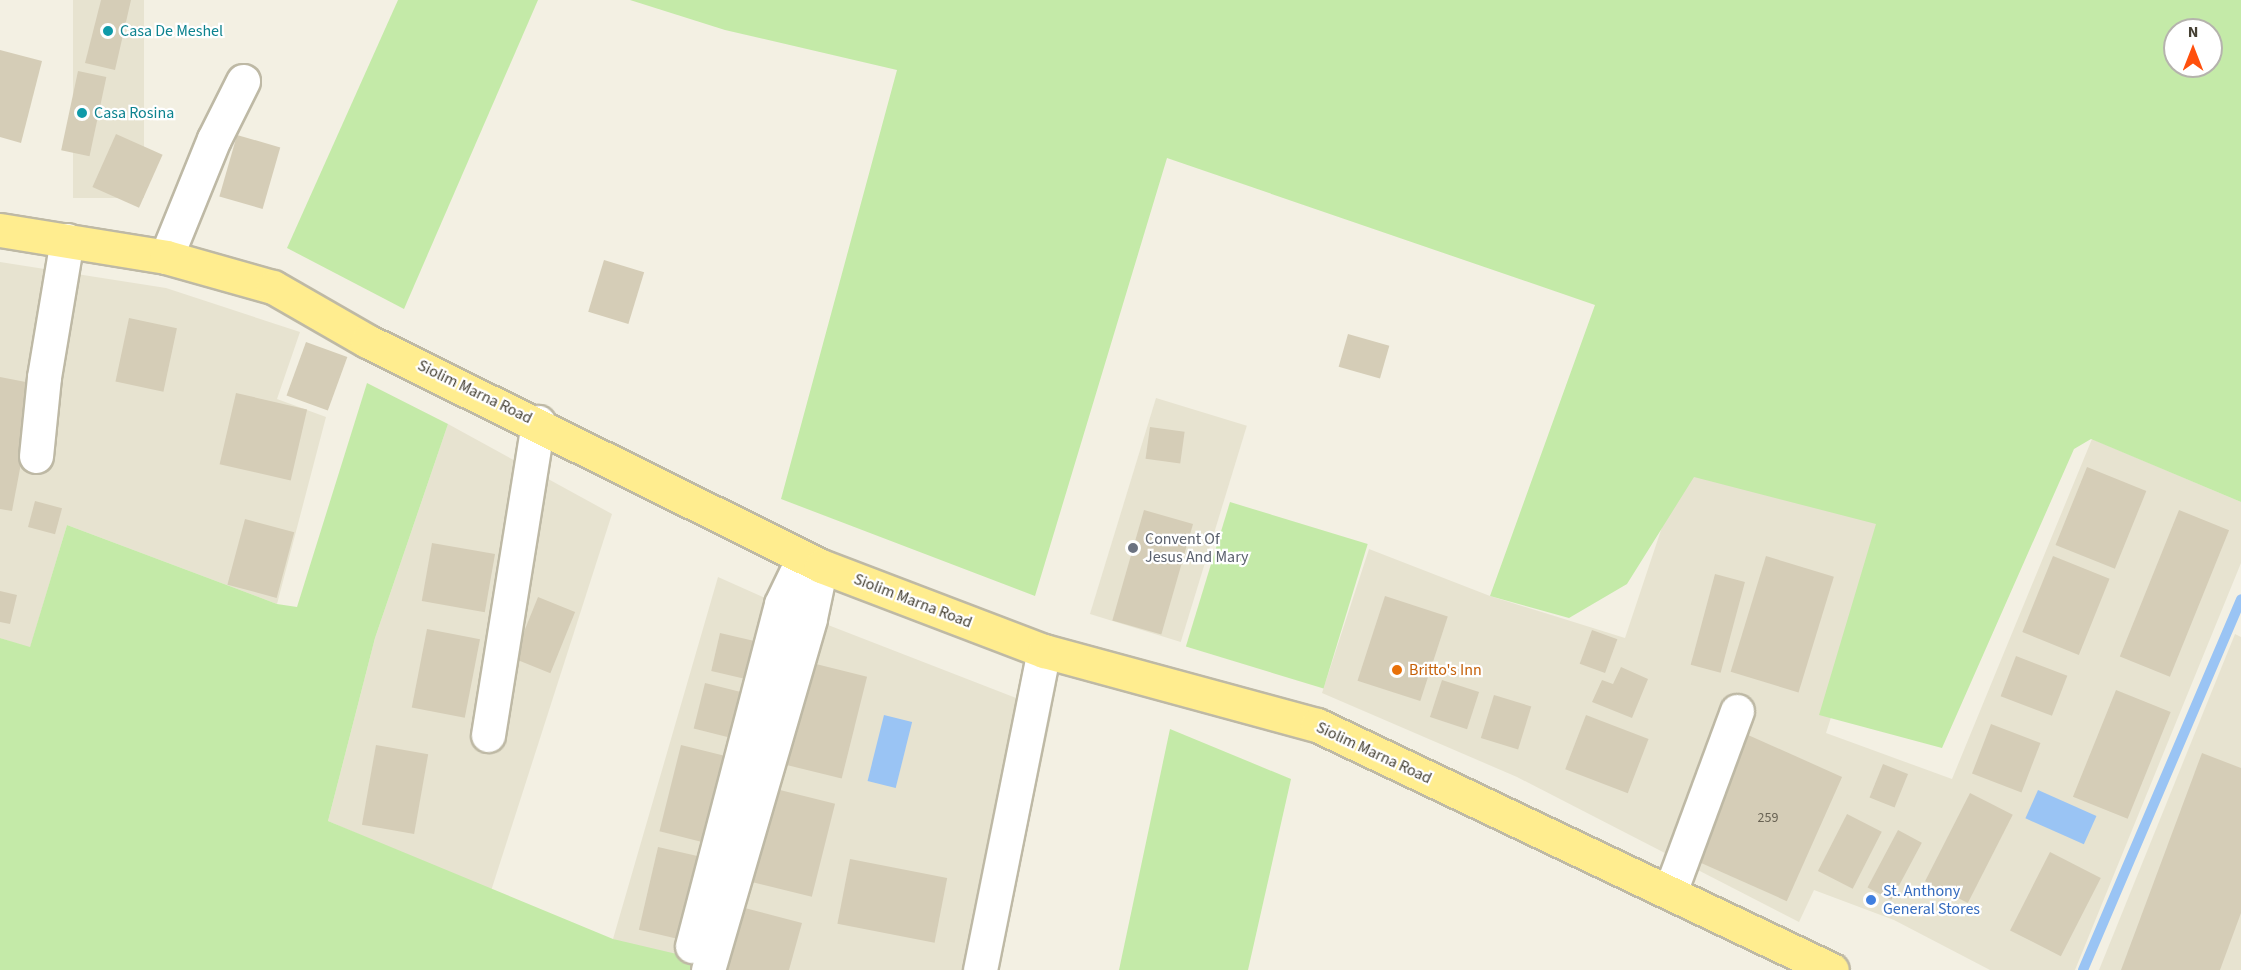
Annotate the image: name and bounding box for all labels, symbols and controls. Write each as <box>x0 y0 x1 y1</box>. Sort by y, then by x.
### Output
north arrow <box>2163 18 2223 78</box>
place label: Casa De Meshel <box>120 21 223 41</box>
text: N <box>2188 21 2198 43</box>
marker: Casa De Meshel <box>101 24 115 38</box>
place label: Casa Rosina <box>94 103 174 123</box>
marker: Casa Rosina <box>75 106 89 120</box>
street label: Siolim Marna Road <box>415 356 535 428</box>
place label: Convent Of Jesus And Mary <box>1145 529 1249 567</box>
marker: Convent Of Jesus And Mary <box>1126 541 1140 555</box>
street label: Siolim Marna Road <box>851 570 975 632</box>
place label: Britto's Inn <box>1409 660 1482 680</box>
marker: Britto's Inn <box>1390 663 1404 677</box>
street label: Siolim Marna Road <box>1313 718 1435 788</box>
house number: 259 <box>1758 810 1778 826</box>
place label: St. Anthony General Stores <box>1883 881 1980 919</box>
marker: St. Anthony General Stores <box>1864 893 1878 907</box>

